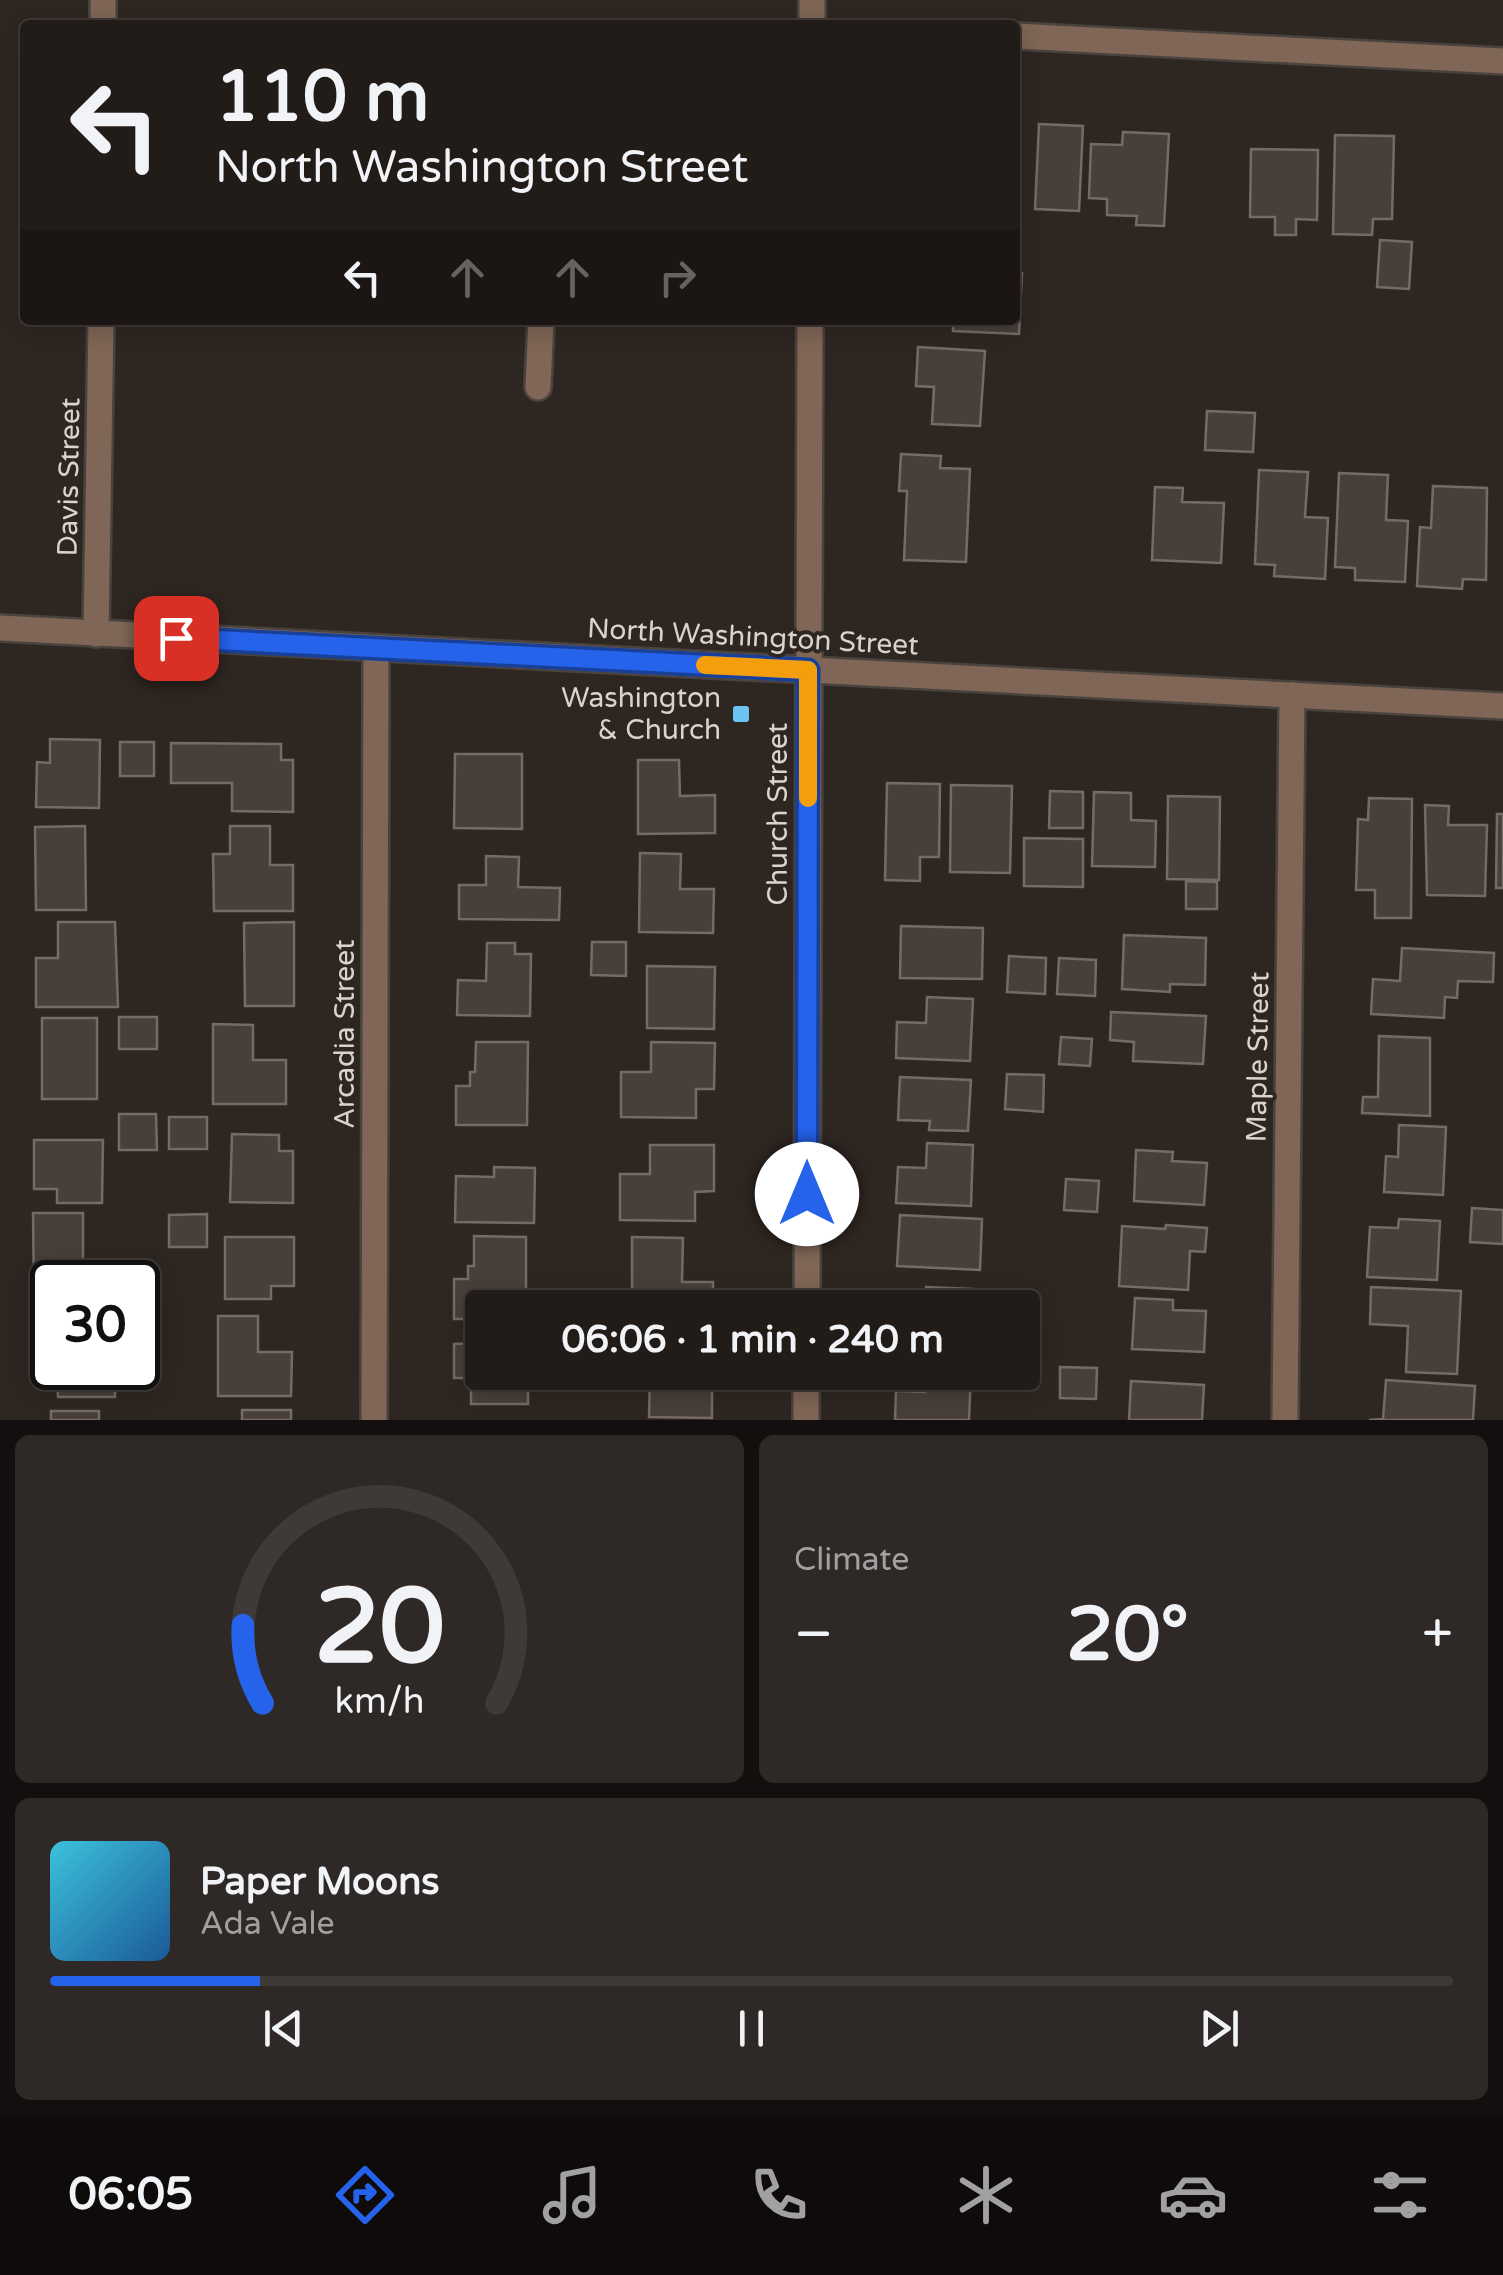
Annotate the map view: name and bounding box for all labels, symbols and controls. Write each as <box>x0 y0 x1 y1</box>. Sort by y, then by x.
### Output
text: 110 m <box>215 56 429 140</box>
icon: left <box>50 60 180 190</box>
text: North Washington Street <box>215 141 748 195</box>
icon: left <box>335 250 390 305</box>
icon: ahead <box>440 250 495 305</box>
icon: ahead <box>545 250 600 305</box>
icon: right <box>650 250 705 305</box>
street label: Davis Street <box>51 397 87 557</box>
pin <box>134 596 219 681</box>
icon: arrive <box>149 611 204 666</box>
street label: North Washington Street <box>586 611 920 663</box>
place label: Washington & Church <box>561 681 721 747</box>
marker: Washington & Church <box>730 703 752 725</box>
street label: Church Street <box>761 722 795 906</box>
street label: Arcadia Street <box>328 939 362 1129</box>
street label: Maple Street <box>1240 971 1276 1143</box>
position arrow <box>755 1142 859 1246</box>
speed limit sign: 30 <box>30 1260 160 1390</box>
text: 06:06 · 1 min · 240 m <box>561 1317 944 1363</box>
text: Climate <box>794 1541 909 1579</box>
text: 20 <box>314 1566 445 1691</box>
text: 20° <box>1066 1590 1189 1680</box>
text: − <box>794 1602 833 1668</box>
text: + <box>1422 1602 1453 1668</box>
text: km/h <box>335 1680 424 1723</box>
text: Paper Moons <box>200 1859 440 1905</box>
text: Ada Vale <box>200 1905 335 1943</box>
icon: previous <box>256 2001 311 2056</box>
icon: pause <box>724 2001 779 2056</box>
icon: next <box>1192 2001 1247 2056</box>
icon: directions <box>330 2160 400 2230</box>
icon: music <box>537 2160 607 2230</box>
icon: phone <box>744 2160 814 2230</box>
icon: climate <box>951 2160 1021 2230</box>
icon: car <box>1158 2160 1228 2230</box>
icon: filters <box>1365 2160 1435 2230</box>
text: 06:05 <box>68 2168 193 2222</box>

